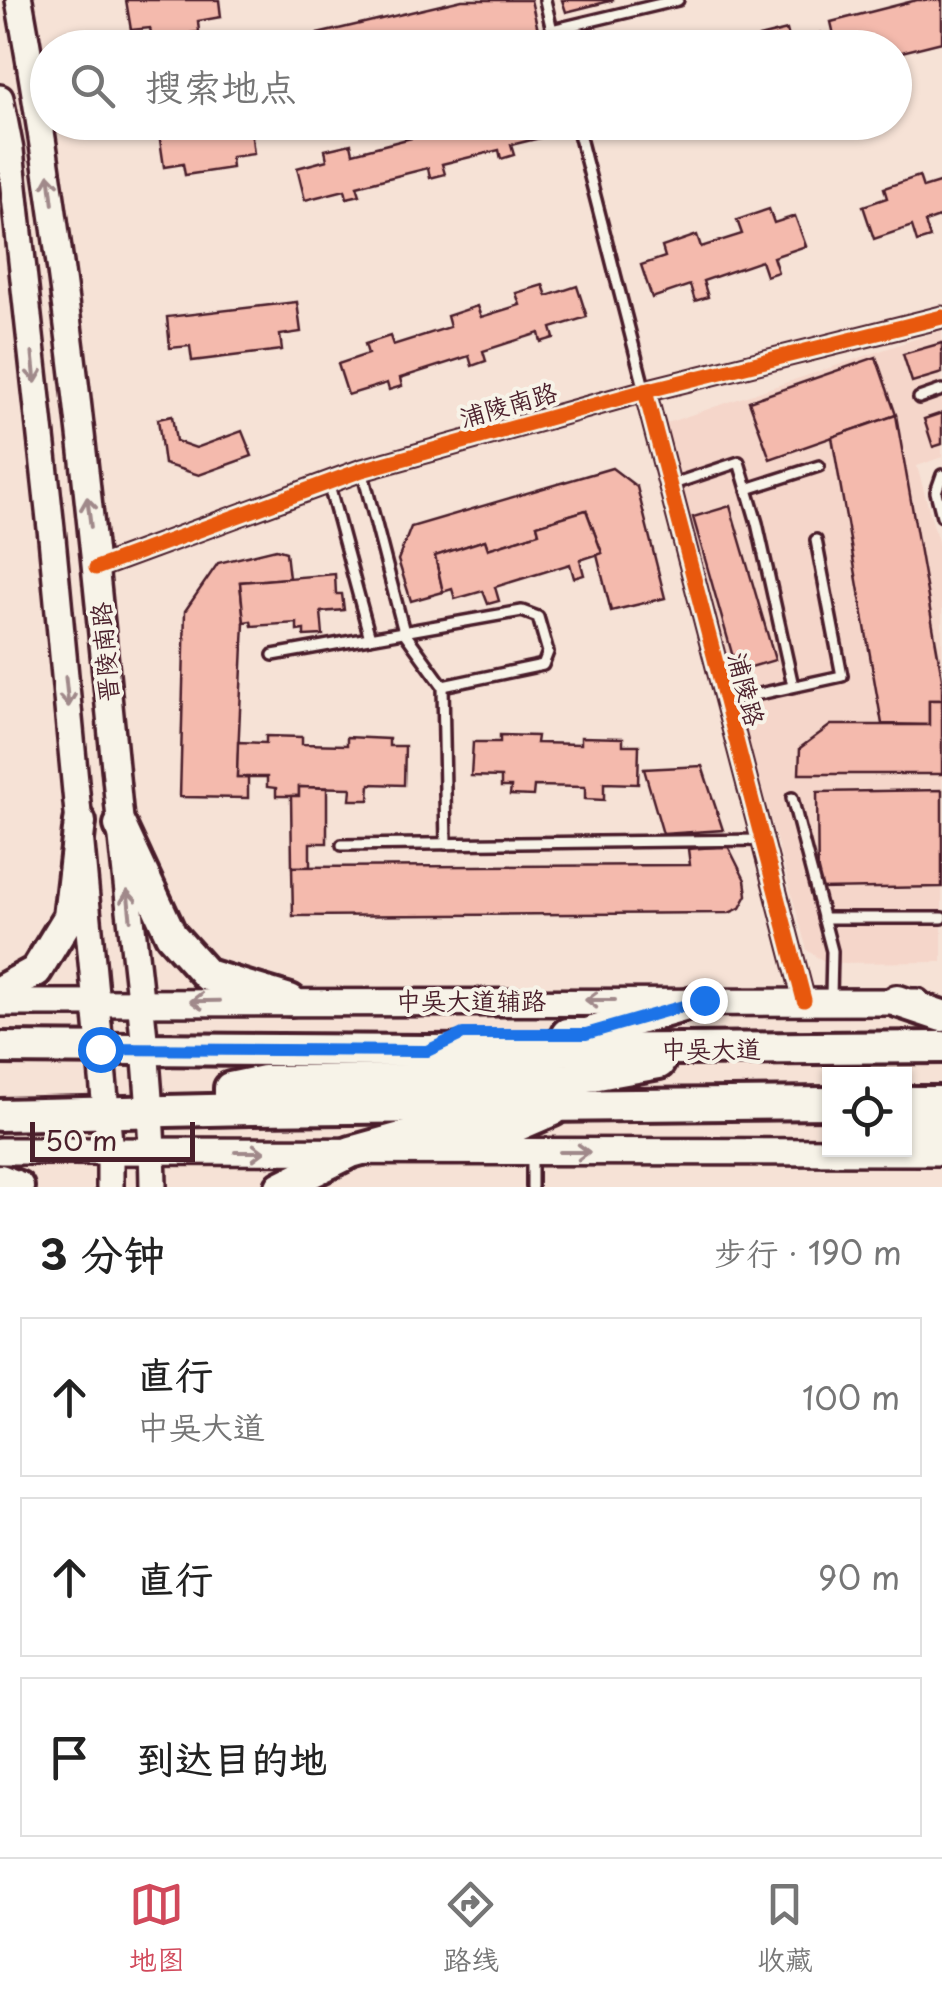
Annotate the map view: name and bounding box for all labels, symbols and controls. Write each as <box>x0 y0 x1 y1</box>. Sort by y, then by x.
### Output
search box <box>30 30 912 140</box>
text: 搜索地点 <box>145 57 297 114</box>
icon: search <box>65 58 120 113</box>
one-way arrow <box>41 173 60 206</box>
one-way arrow <box>25 352 44 384</box>
street label: 浦陵南路 <box>455 372 561 436</box>
one-way arrow <box>79 496 98 528</box>
street label: 晋陵南路 <box>81 601 127 703</box>
street label: 浦陵路 <box>719 648 775 730</box>
one-way arrow <box>58 675 77 707</box>
one-way arrow <box>119 889 138 921</box>
route end <box>682 978 728 1024</box>
street label: 中吴大道辅路 <box>396 981 546 1019</box>
one-way arrow <box>584 990 616 1010</box>
one-way arrow <box>189 992 222 1010</box>
route start <box>78 1027 124 1073</box>
street label: 中吴大道 <box>661 1029 761 1067</box>
map controls <box>822 1067 912 1157</box>
button: locate <box>822 1067 912 1157</box>
scale bar <box>30 1117 195 1162</box>
text: 50 m <box>45 1118 118 1161</box>
one-way arrow <box>234 1142 266 1162</box>
one-way arrow <box>558 1142 591 1162</box>
text: 3 分钟 <box>40 1221 165 1284</box>
text: 步行 · 190 m <box>714 1228 902 1276</box>
text: 直行 <box>137 1345 213 1402</box>
icon: ahead <box>42 1370 97 1425</box>
text: 100 m <box>802 1373 900 1421</box>
text: 中吴大道 <box>137 1402 265 1450</box>
text: 直行 <box>137 1549 213 1606</box>
icon: ahead <box>42 1550 97 1605</box>
text: 90 m <box>818 1553 900 1601</box>
text: 到达目的地 <box>137 1729 327 1786</box>
icon: arrive <box>42 1730 97 1785</box>
tab: 地图 <box>129 1877 185 1980</box>
tab: 路线 <box>443 1877 499 1980</box>
tab: 收藏 <box>757 1877 813 1980</box>

